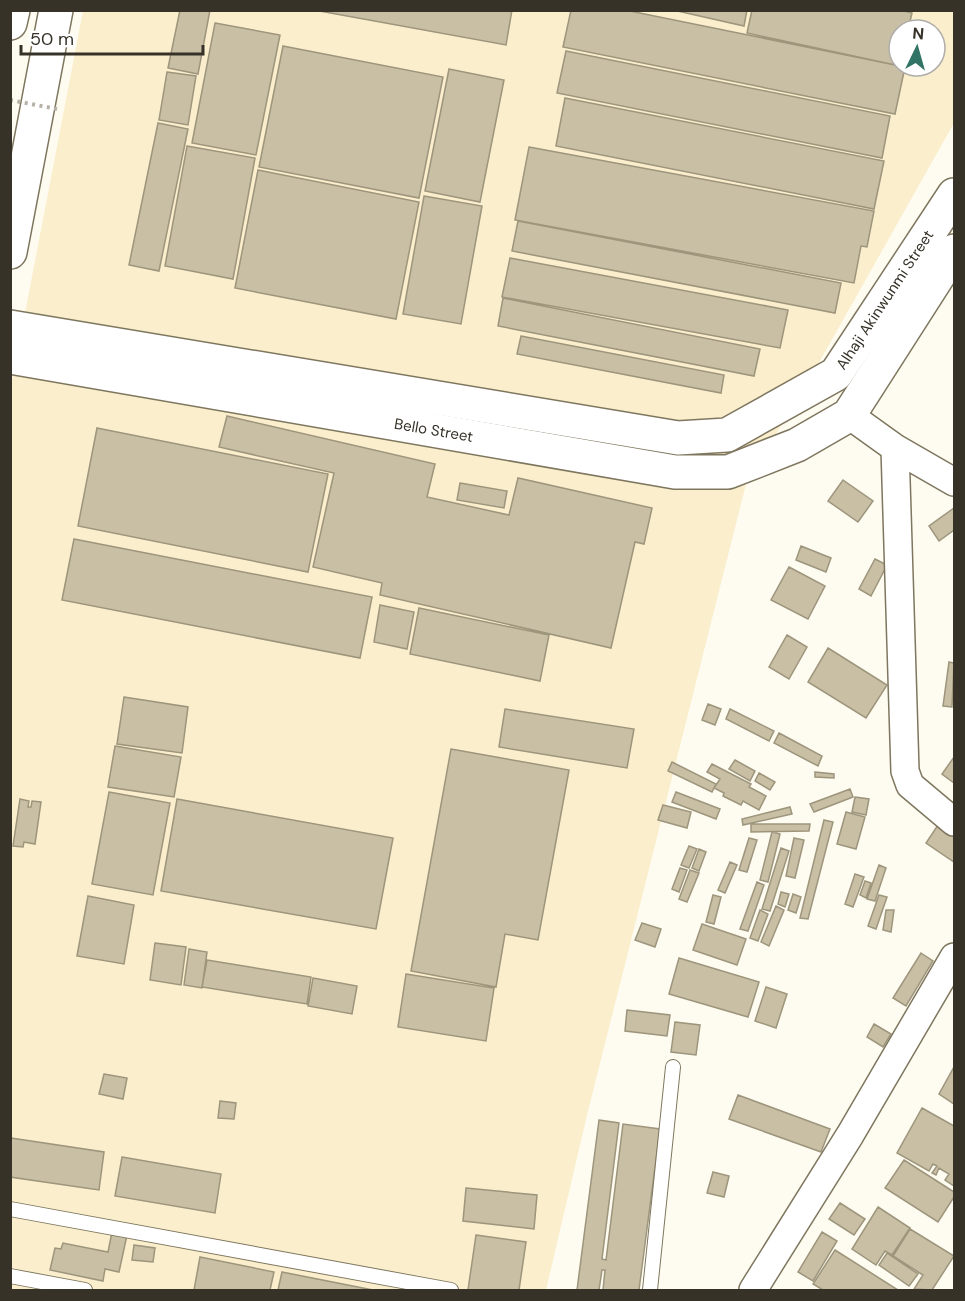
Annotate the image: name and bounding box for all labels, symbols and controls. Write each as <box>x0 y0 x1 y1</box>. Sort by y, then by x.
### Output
scale bar <box>21 18 202 56</box>
north arrow <box>887 18 947 78</box>
text: N <box>912 23 925 45</box>
text: 50 m <box>30 27 74 51</box>
street label: Alhaji Akinwunmi Street <box>832 226 938 374</box>
street label: Bello Street <box>393 414 475 447</box>

